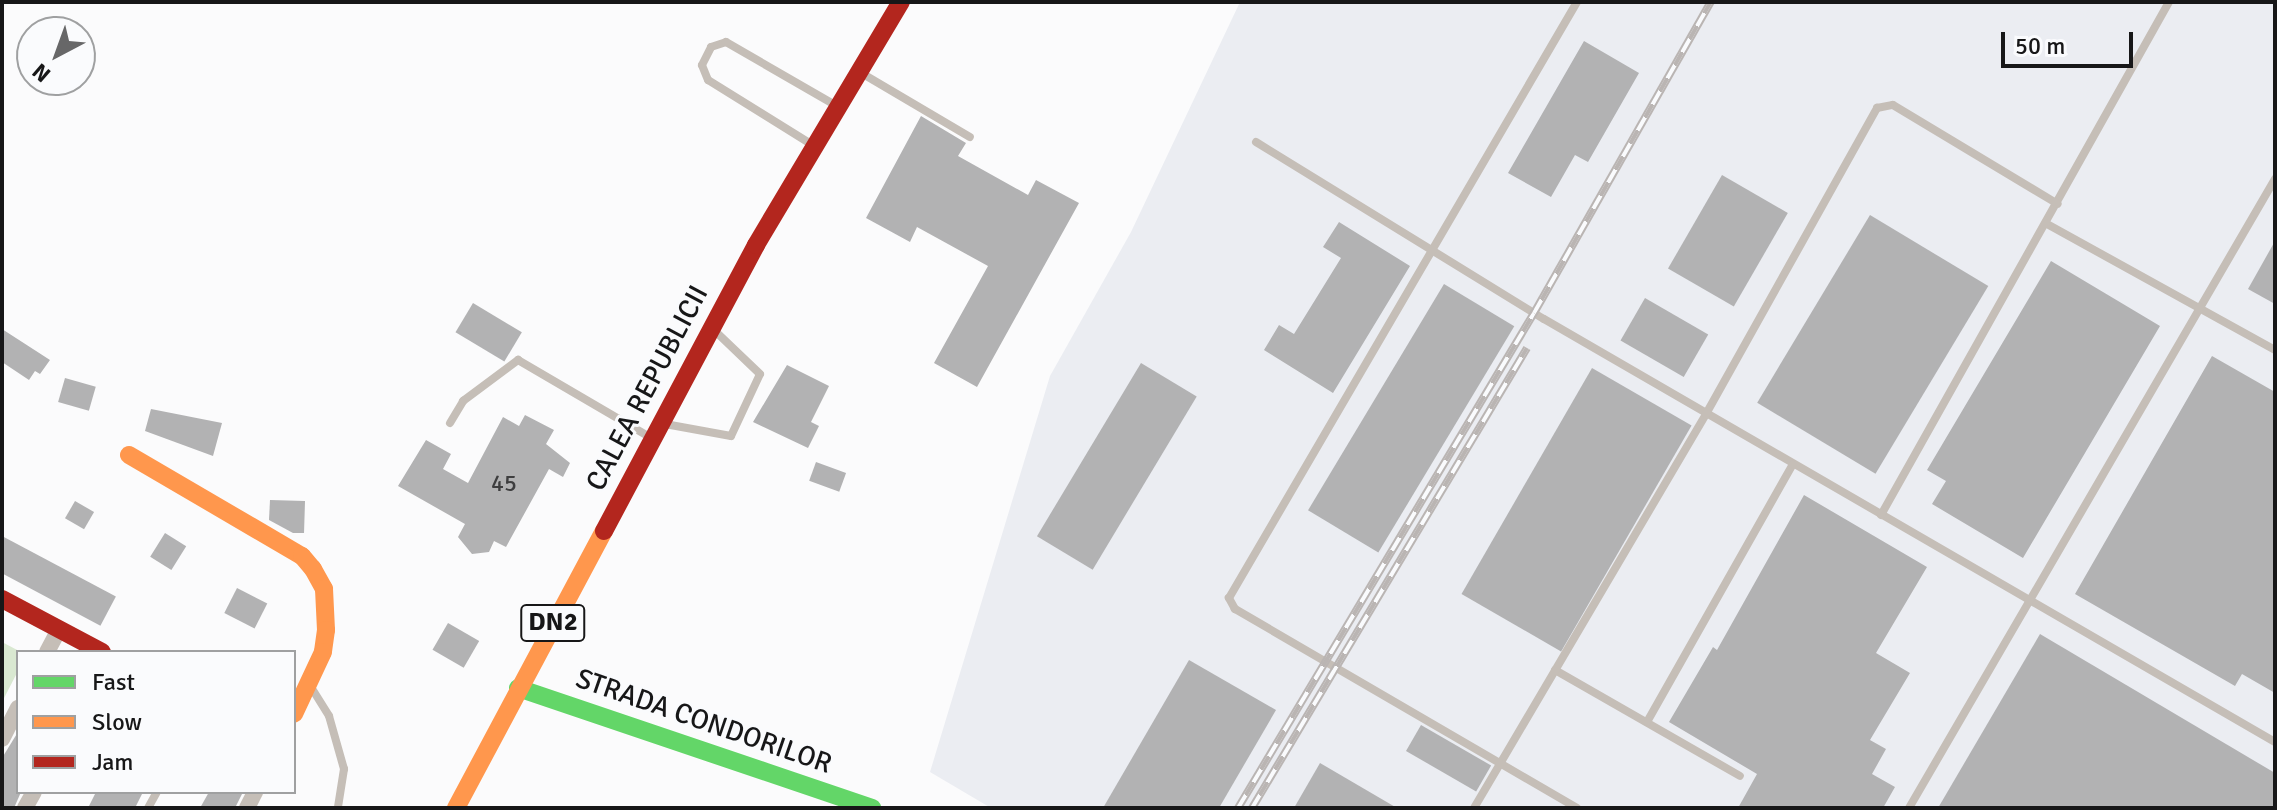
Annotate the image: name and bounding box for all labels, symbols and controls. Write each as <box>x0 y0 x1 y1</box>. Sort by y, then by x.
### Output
north arrow <box>16 16 96 96</box>
scale bar <box>2005 16 2137 66</box>
text: 50 m <box>2015 31 2065 61</box>
text: N <box>27 58 56 88</box>
street label: CALEA REPUBLICII <box>579 280 715 496</box>
house number: 45 <box>491 470 517 498</box>
road number: DN2 <box>519 601 587 645</box>
legend <box>16 650 296 794</box>
street label: STRADA CONDORILOR <box>572 661 836 781</box>
text: Fast <box>92 667 135 697</box>
text: Slow <box>92 707 142 737</box>
text: Jam <box>92 747 133 777</box>

